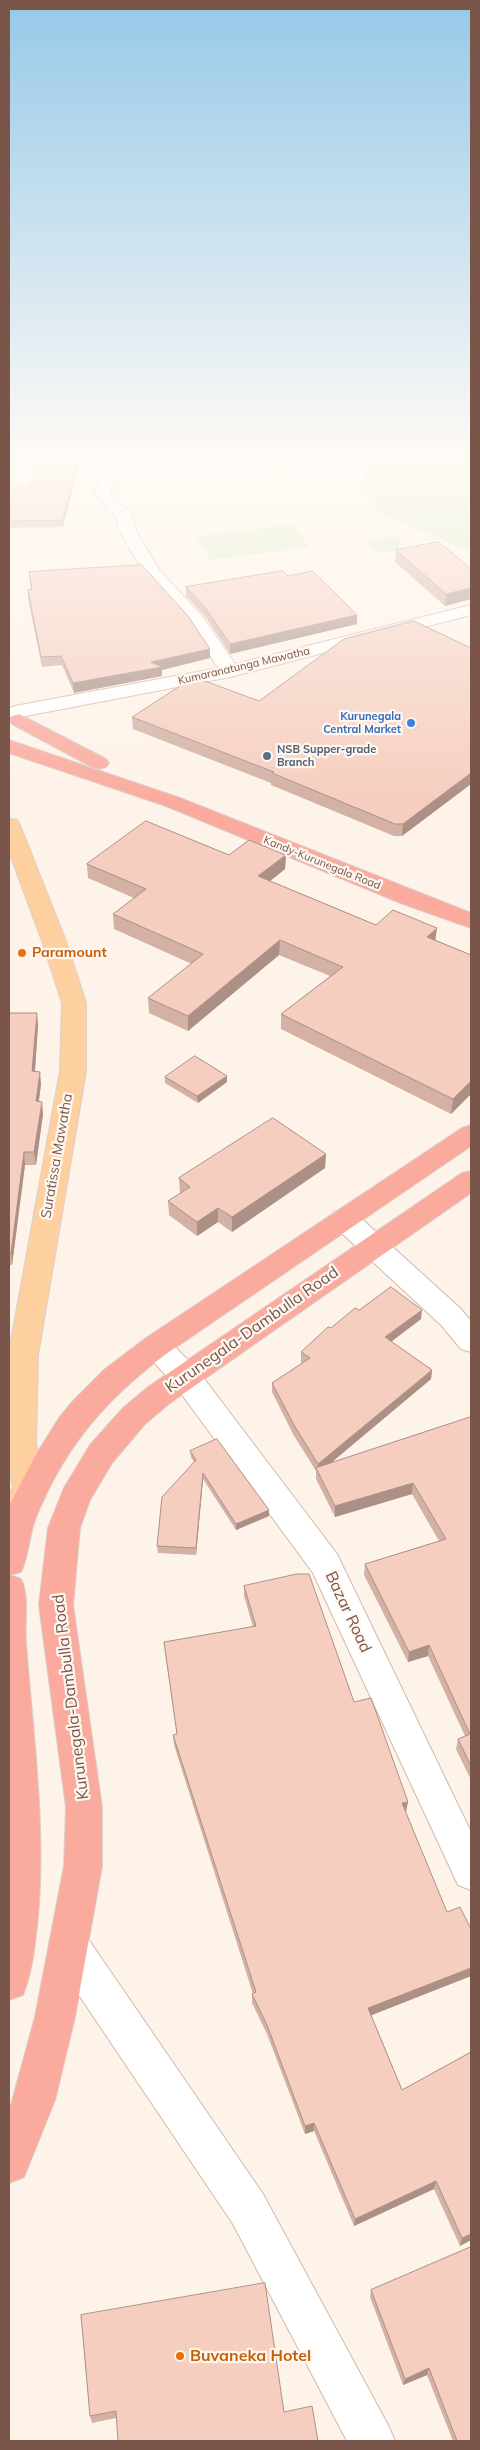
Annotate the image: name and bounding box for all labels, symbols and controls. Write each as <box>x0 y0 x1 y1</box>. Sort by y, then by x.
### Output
street label: Kumaranatunga Mawatha <box>177 644 311 688</box>
place label: Kurunegala Central Market <box>323 710 401 736</box>
marker: Kurunegala Central Market <box>405 717 417 729</box>
place label: NSB Supper-grade Branch <box>277 743 376 769</box>
marker: NSB Supper-grade Branch <box>261 750 273 762</box>
street label: Kandy-Kurunegala Road <box>261 833 383 893</box>
place label: Paramount <box>32 945 107 961</box>
marker: Paramount <box>16 947 28 959</box>
street label: Suratissa Mawatha <box>38 1092 76 1220</box>
street label: Kurunegala-Dambulla Road <box>162 1263 342 1397</box>
street label: Bazar Road <box>321 1568 375 1656</box>
street label: Kurunegala-Dambulla Road <box>49 1593 93 1801</box>
place label: Buvaneka Hotel <box>190 2346 311 2366</box>
marker: Buvaneka Hotel <box>174 2350 186 2362</box>

